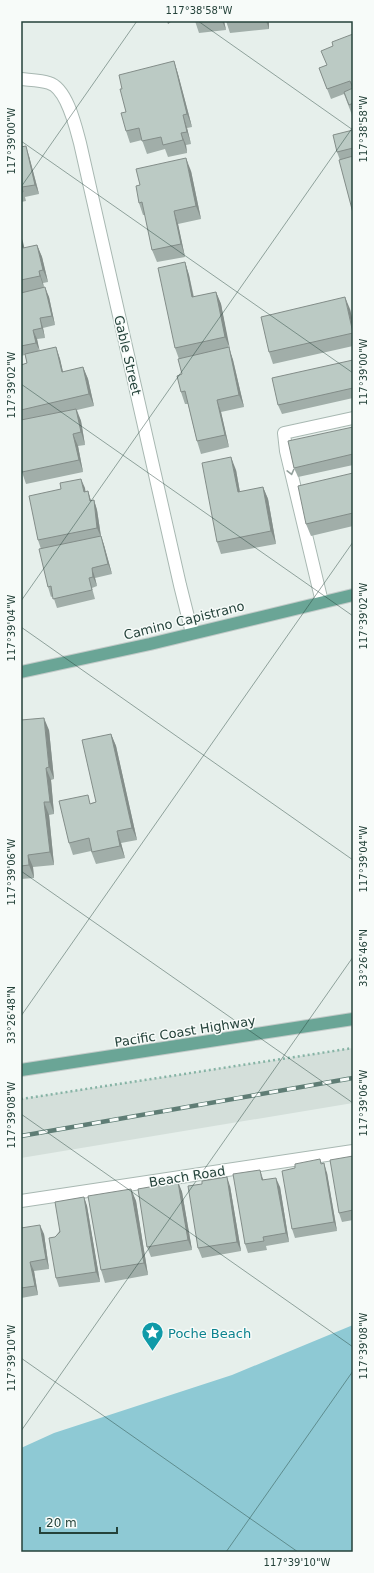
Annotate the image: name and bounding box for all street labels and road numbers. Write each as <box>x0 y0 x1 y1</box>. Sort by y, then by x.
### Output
street label: Gable Street <box>111 314 144 397</box>
street label: Camino Capistrano <box>122 598 246 643</box>
street label: Pacific Coast Highway <box>113 1013 257 1050</box>
street label: Beach Road <box>148 1163 226 1190</box>

